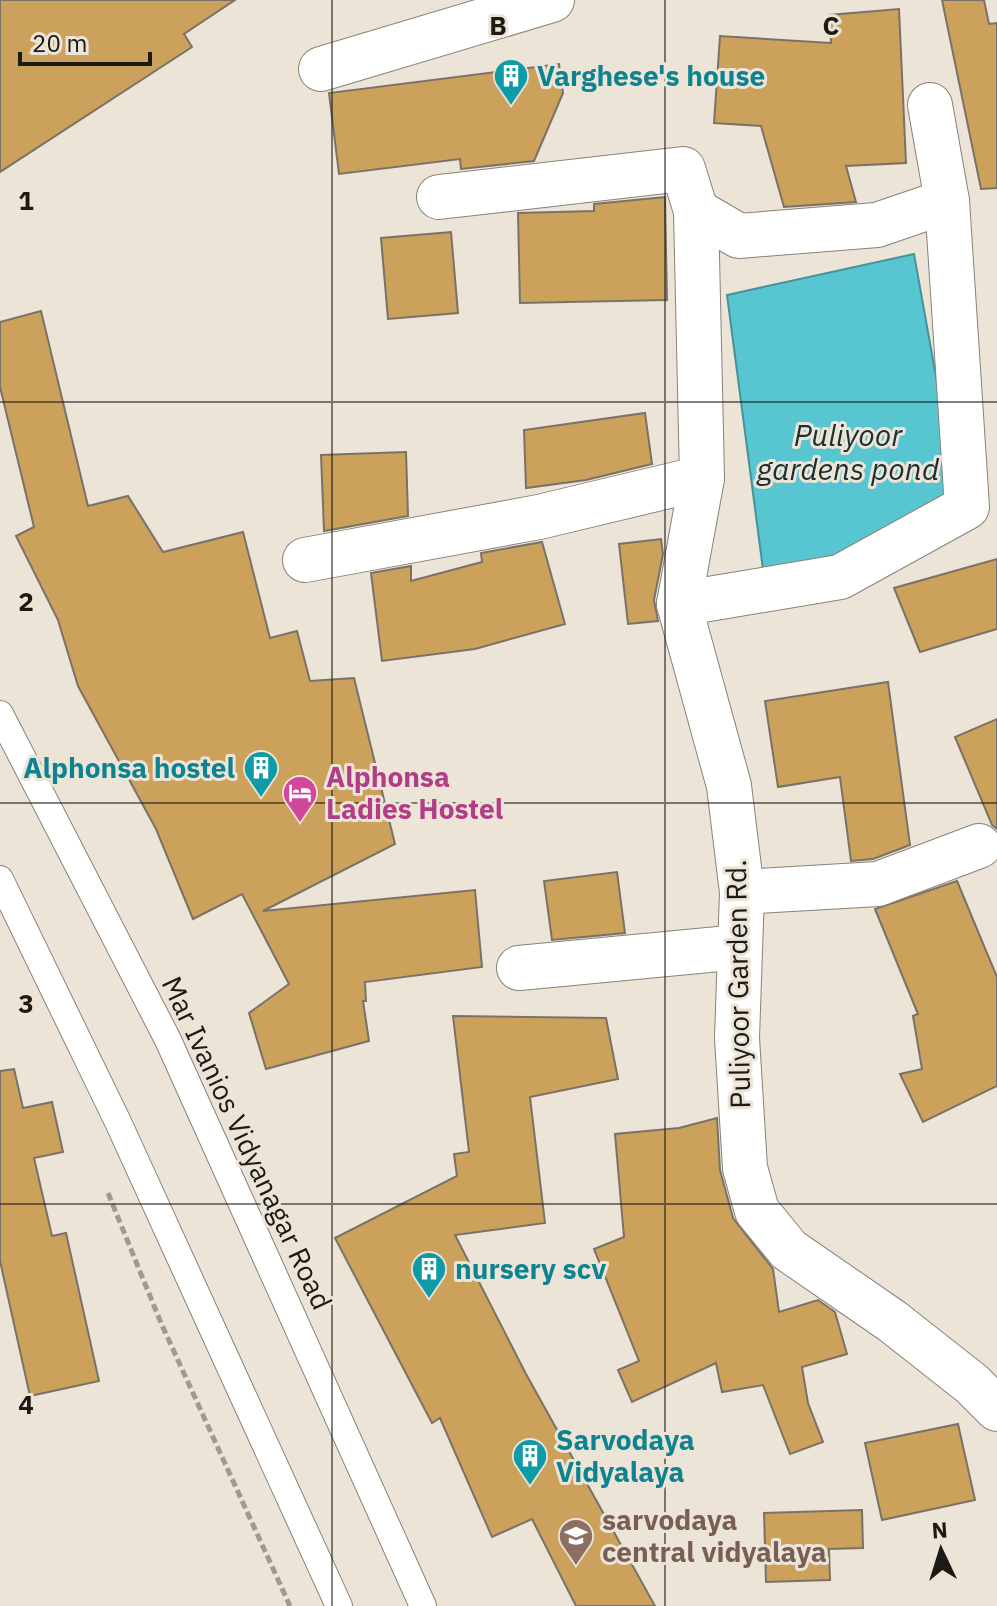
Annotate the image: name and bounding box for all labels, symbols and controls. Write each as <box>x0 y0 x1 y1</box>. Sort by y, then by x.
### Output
text: B <box>489 8 507 42</box>
text: C <box>823 8 840 42</box>
scale bar <box>20 16 150 66</box>
text: 20 m <box>32 27 87 59</box>
building icon: Varghese's house <box>492 57 530 107</box>
place label: Varghese's house <box>537 57 765 94</box>
text: 1 <box>18 183 34 217</box>
water label: Puliyoor gardens pond <box>756 415 940 488</box>
text: 2 <box>18 584 34 618</box>
place label: Alphonsa hostel <box>23 749 235 786</box>
building icon: Alphonsa hostel <box>242 749 280 799</box>
place label: Alphonsa Ladies Hostel <box>326 758 503 827</box>
hotel icon: Alphonsa Ladies Hostel <box>281 774 319 824</box>
street label: Puliyoor Garden Rd. <box>717 859 758 1109</box>
street label: Mar Ivanios Vidyanagar Road <box>154 970 341 1315</box>
text: 3 <box>18 986 34 1020</box>
building icon: nursery scv <box>410 1250 448 1300</box>
place label: nursery scv <box>455 1250 606 1287</box>
text: 4 <box>18 1387 34 1421</box>
place label: Sarvodaya Vidyalaya <box>556 1421 695 1490</box>
building icon: Sarvodaya Vidyalaya <box>511 1437 549 1487</box>
place label: sarvodaya central vidyalaya <box>602 1501 827 1570</box>
north arrow <box>901 1510 981 1590</box>
text: N <box>931 1515 949 1545</box>
school or university icon: sarvodaya central vidyalaya <box>557 1517 595 1567</box>

